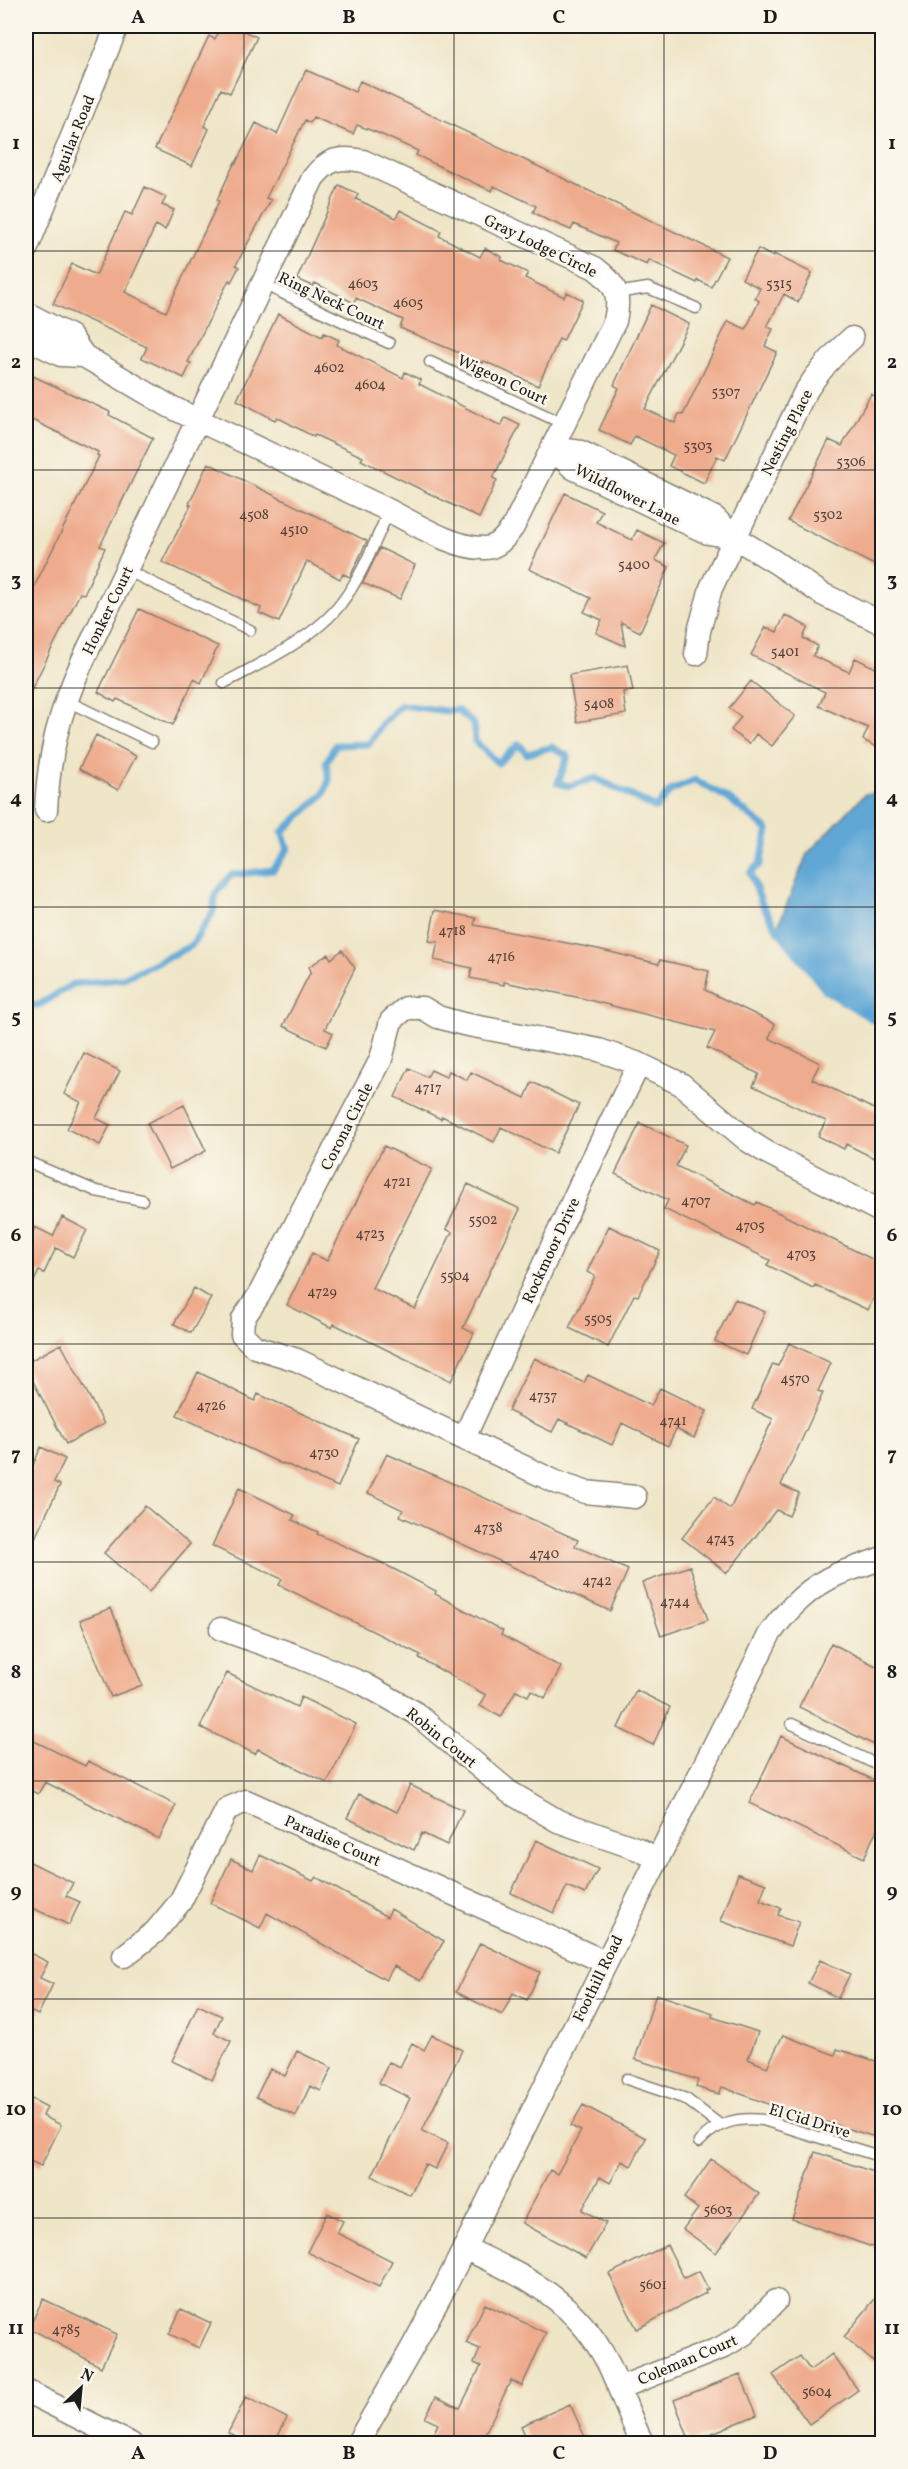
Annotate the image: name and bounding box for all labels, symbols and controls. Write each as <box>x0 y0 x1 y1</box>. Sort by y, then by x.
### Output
text: A <box>131 4 145 32</box>
text: B <box>342 4 356 32</box>
text: C <box>553 4 566 32</box>
text: D <box>763 4 777 32</box>
street label: Aguilar Road <box>46 92 101 186</box>
text: 1 <box>12 130 20 158</box>
text: 1 <box>888 130 896 158</box>
street label: Gray Lodge Circle <box>480 210 601 284</box>
street label: Ring Neck Court <box>274 268 388 336</box>
house number: 4603 <box>348 275 378 294</box>
house number: 5315 <box>766 275 792 294</box>
house number: 4605 <box>393 294 423 313</box>
text: 2 <box>11 349 21 377</box>
text: 2 <box>887 349 897 377</box>
street label: Wigeon Court <box>453 350 551 412</box>
house number: 4602 <box>313 359 345 378</box>
house number: 4604 <box>354 376 386 395</box>
house number: 5307 <box>712 383 741 402</box>
street label: Nesting Place <box>757 386 819 480</box>
house number: 5303 <box>684 437 712 456</box>
house number: 5306 <box>836 453 866 472</box>
street label: Wildflower Lane <box>570 460 684 532</box>
house number: 4508 <box>239 506 269 525</box>
house number: 5302 <box>813 506 843 525</box>
house number: 4510 <box>280 521 308 540</box>
house number: 5400 <box>618 556 650 575</box>
street label: Honker Court <box>78 562 140 659</box>
text: 3 <box>11 567 21 595</box>
text: 3 <box>887 567 897 595</box>
house number: 5401 <box>771 643 799 662</box>
house number: 5408 <box>584 695 614 714</box>
text: 4 <box>10 785 22 813</box>
text: 4 <box>886 785 898 813</box>
house number: 4718 <box>438 922 466 941</box>
house number: 4716 <box>487 948 515 967</box>
text: 5 <box>11 1004 21 1032</box>
text: 5 <box>887 1004 897 1032</box>
street label: Corona Circle <box>316 1079 379 1175</box>
house number: 4717 <box>414 1079 442 1098</box>
house number: 4721 <box>383 1173 411 1192</box>
house number: 4707 <box>681 1192 711 1211</box>
street label: Rockmoor Drive <box>518 1194 586 1308</box>
house number: 5502 <box>468 1211 498 1230</box>
house number: 4705 <box>735 1217 765 1236</box>
text: 6 <box>11 1222 22 1250</box>
text: 6 <box>887 1222 898 1250</box>
house number: 4723 <box>355 1225 385 1244</box>
house number: 4703 <box>786 1245 816 1264</box>
house number: 5504 <box>440 1267 470 1286</box>
house number: 4729 <box>307 1283 337 1302</box>
house number: 5505 <box>584 1310 612 1329</box>
house number: 4570 <box>780 1370 810 1389</box>
house number: 4737 <box>529 1387 558 1406</box>
house number: 4726 <box>196 1397 226 1416</box>
house number: 4741 <box>659 1412 687 1431</box>
text: 7 <box>11 1441 21 1469</box>
text: 7 <box>887 1441 897 1469</box>
house number: 4730 <box>309 1444 339 1463</box>
house number: 4738 <box>473 1519 503 1538</box>
house number: 4743 <box>706 1530 734 1549</box>
house number: 4740 <box>529 1545 559 1564</box>
house number: 4742 <box>582 1572 612 1591</box>
house number: 4744 <box>660 1593 690 1612</box>
text: 8 <box>11 1659 21 1687</box>
text: 8 <box>887 1659 897 1687</box>
street label: Robin Court <box>401 1703 481 1774</box>
street label: Paradise Court <box>280 1811 384 1873</box>
text: 9 <box>10 1878 22 1906</box>
text: 9 <box>886 1878 898 1906</box>
street label: Foothill Road <box>568 1932 629 2026</box>
text: 10 <box>6 2096 26 2124</box>
text: 10 <box>882 2096 902 2124</box>
street label: El Cid Drive <box>766 2099 853 2145</box>
house number: 5603 <box>703 2201 733 2220</box>
house number: 5601 <box>639 2276 667 2295</box>
text: 11 <box>8 2315 24 2343</box>
text: 11 <box>884 2315 900 2343</box>
house number: 4785 <box>52 2321 80 2340</box>
street label: Coleman Court <box>635 2330 741 2392</box>
north arrow <box>51 2358 111 2418</box>
text: N <box>77 2364 97 2389</box>
house number: 5604 <box>802 2383 832 2402</box>
text: A <box>131 2440 145 2468</box>
text: B <box>342 2440 356 2468</box>
text: C <box>553 2440 566 2468</box>
text: D <box>763 2440 777 2468</box>

